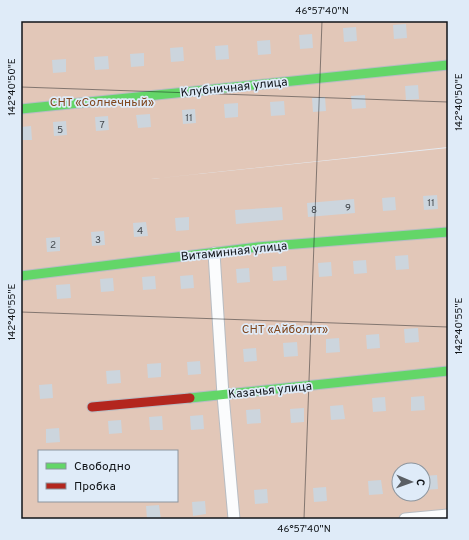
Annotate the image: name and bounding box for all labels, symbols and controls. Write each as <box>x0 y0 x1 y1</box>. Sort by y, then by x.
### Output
text: 46°57'40"N <box>295 5 349 18</box>
text: 142°40'50"E <box>6 58 19 116</box>
text: 142°40'50"E <box>453 73 466 131</box>
street label: Клубничная улица <box>180 74 288 102</box>
park label: СНТ «Солнечный» <box>50 95 154 111</box>
house number: 11 <box>185 112 193 125</box>
house number: 7 <box>99 119 105 132</box>
house number: 5 <box>57 124 63 137</box>
house number: 11 <box>427 197 435 210</box>
house number: 9 <box>345 202 351 215</box>
house number: 8 <box>311 204 317 217</box>
house number: 4 <box>137 225 143 238</box>
house number: 3 <box>95 234 101 247</box>
street label: Витаминная улица <box>180 238 288 266</box>
house number: 2 <box>50 239 56 252</box>
text: 142°40'55"E <box>6 283 19 341</box>
text: 142°40'55"E <box>453 297 466 355</box>
park label: СНТ «Айболит» <box>242 322 328 338</box>
street label: Казачья улица <box>227 379 313 403</box>
legend <box>38 450 178 502</box>
text: Свободно <box>74 459 131 475</box>
north arrow <box>391 462 431 502</box>
text: Пробка <box>74 479 116 495</box>
text: С <box>413 479 427 486</box>
text: 46°57'40"N <box>277 523 331 536</box>

